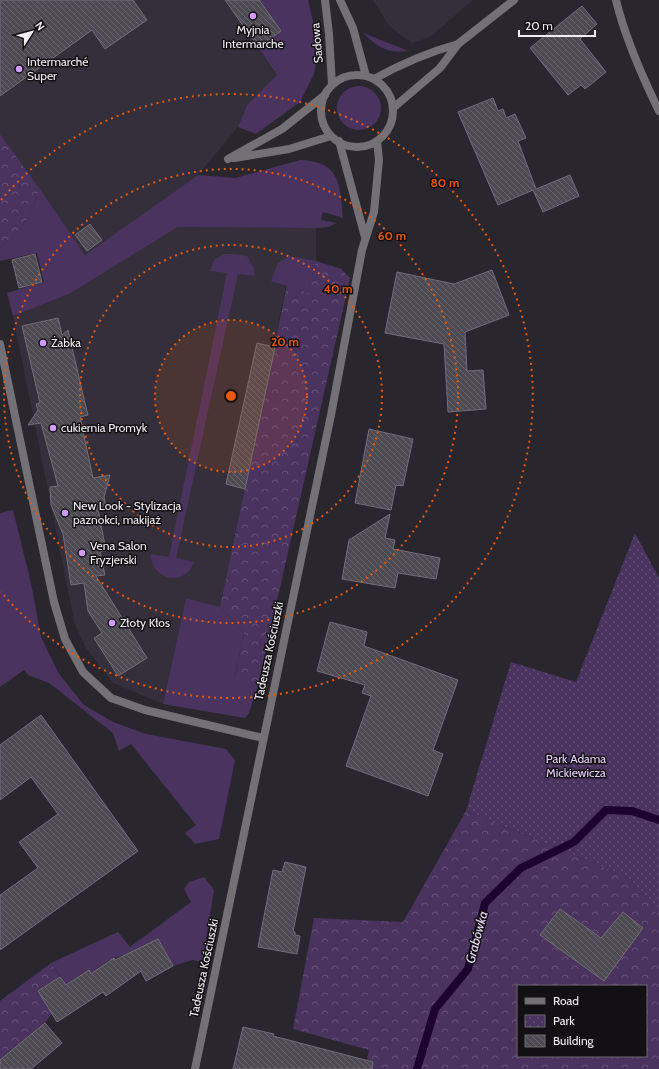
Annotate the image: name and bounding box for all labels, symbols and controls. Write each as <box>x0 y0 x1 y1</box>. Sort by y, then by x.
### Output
marker: Myjnia Intermarche <box>248 11 258 21</box>
north arrow <box>12 12 52 52</box>
scale bar <box>519 12 595 38</box>
text: 20 m <box>525 18 553 33</box>
text: N <box>32 19 48 33</box>
place label: Myjnia Intermarche <box>222 22 284 51</box>
street label: Sadowa <box>307 22 326 64</box>
place label: Intermarché Super <box>27 54 89 83</box>
marker: Intermarché Super <box>14 64 24 74</box>
text: 80 m <box>431 175 459 190</box>
text: 60 m <box>378 228 406 243</box>
text: 40 m <box>323 281 353 296</box>
text: 20 m <box>271 334 299 349</box>
place label: Żabka <box>51 335 81 350</box>
marker: Żabka <box>38 338 48 348</box>
centre of rings <box>224 389 238 403</box>
place label: cukiernia Promyk <box>61 420 148 435</box>
marker: cukiernia Promyk <box>48 423 58 433</box>
place label: New Look - Stylizacja paznokci, makijaż <box>73 498 181 527</box>
marker: New Look - Stylizacja paznokci, makijaż <box>60 508 70 518</box>
place label: Vena Salon Fryzjerski <box>90 538 147 567</box>
marker: Vena Salon Fryzjerski <box>77 548 87 558</box>
street label: Tadeusza Kościuszki <box>251 600 286 702</box>
place label: Złoty Kłos <box>120 615 170 630</box>
marker: Złoty Kłos <box>107 618 117 628</box>
park label: Park Adama Mickiewicza <box>546 751 606 780</box>
water label: Grabówka <box>461 909 491 965</box>
street label: Tadeusza Kościuszki <box>186 917 221 1019</box>
legend <box>517 985 647 1057</box>
text: Road <box>553 993 579 1008</box>
text: Park <box>553 1013 575 1028</box>
text: Building <box>553 1033 595 1048</box>

